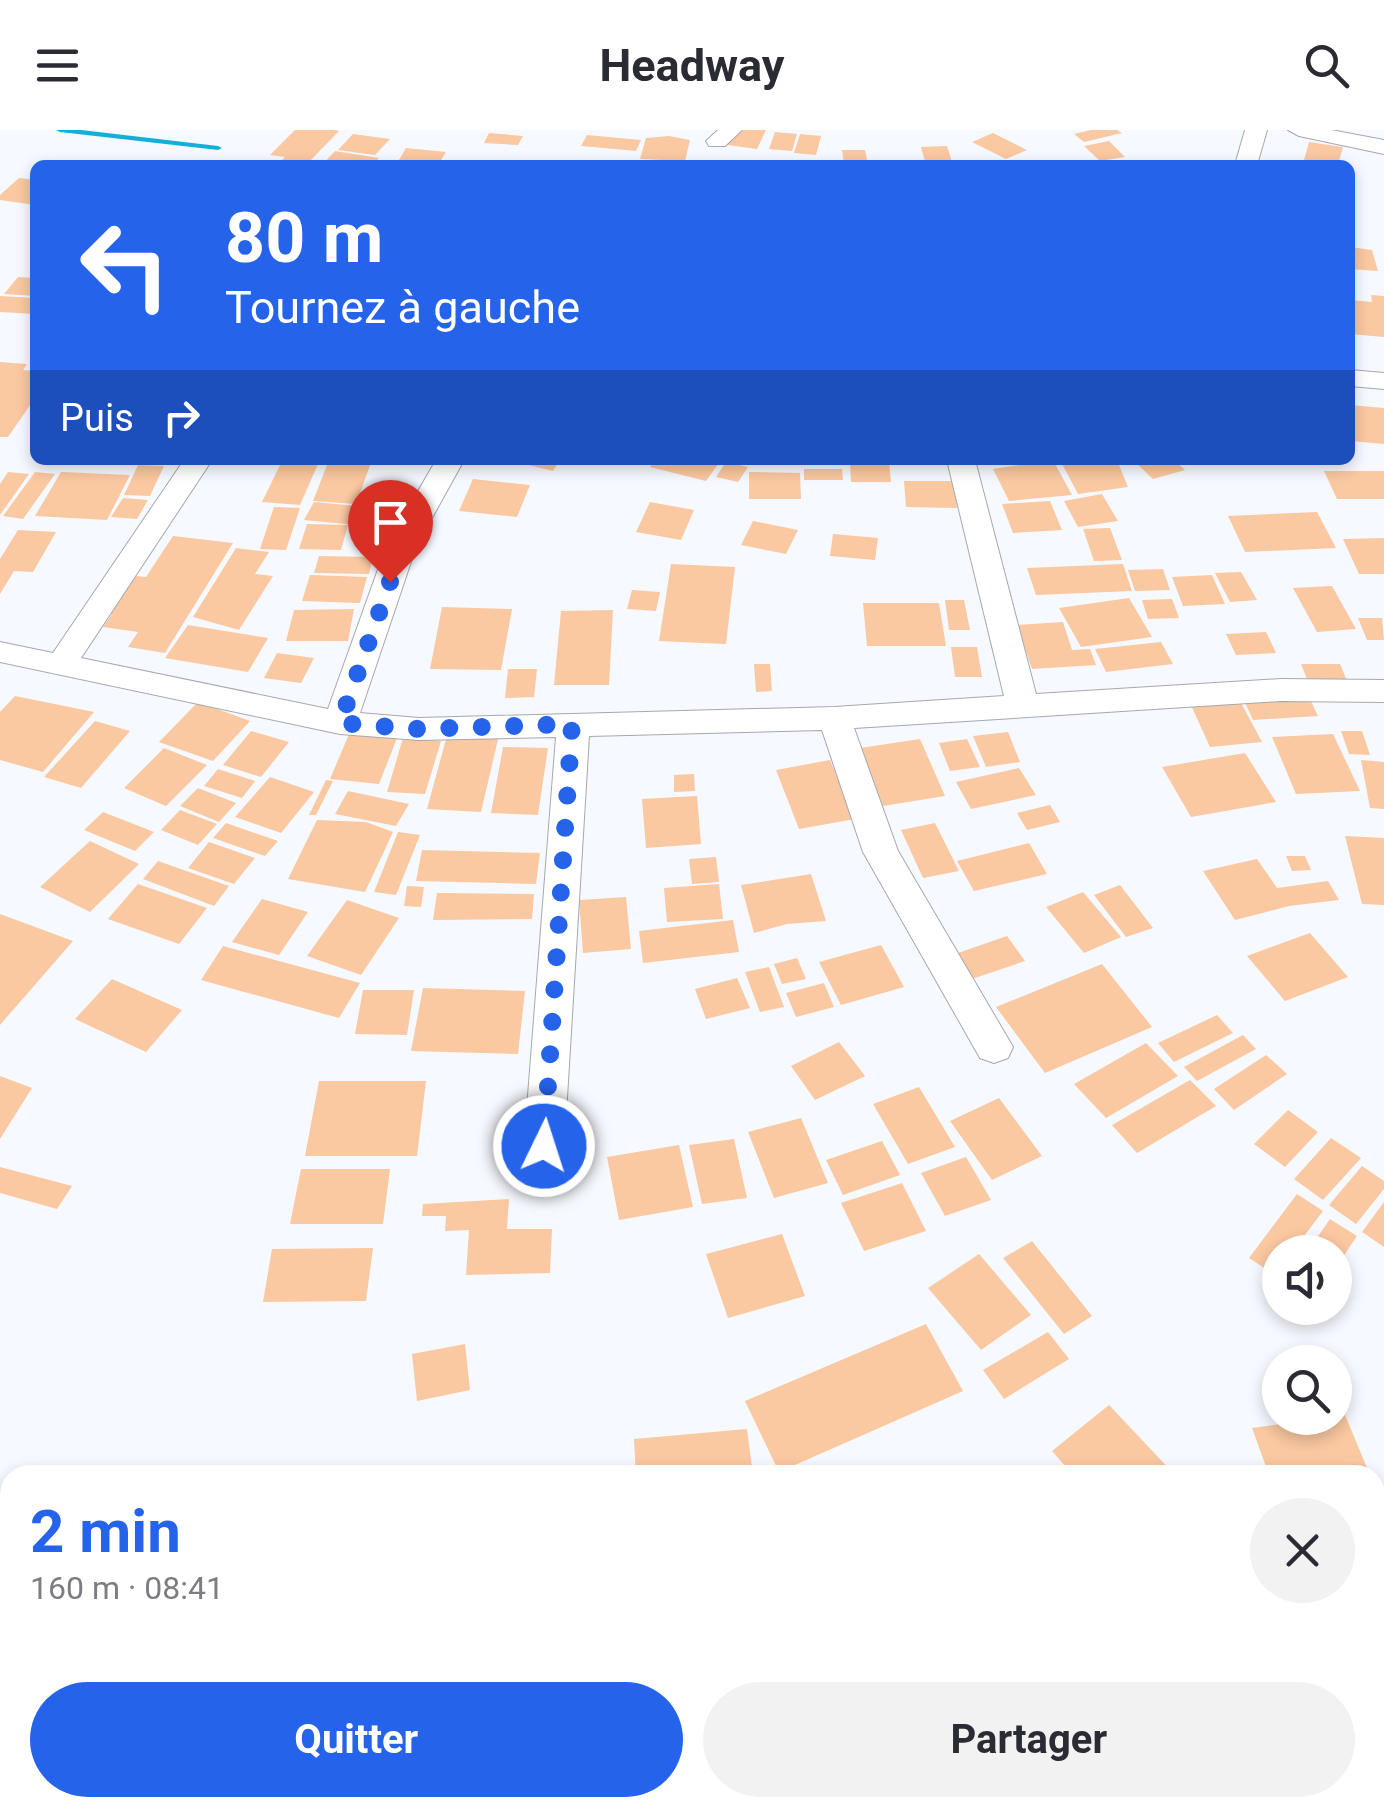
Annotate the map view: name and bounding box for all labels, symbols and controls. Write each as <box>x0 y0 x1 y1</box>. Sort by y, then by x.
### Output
icon: menu <box>30 38 85 93</box>
icon: search <box>1299 38 1354 93</box>
text: Headway <box>600 39 784 92</box>
text: 80 m <box>225 197 383 279</box>
icon: left <box>60 200 190 330</box>
text: Tournez à gauche <box>225 281 580 334</box>
icon: right <box>154 390 209 445</box>
text: Puis <box>60 396 134 440</box>
pin <box>348 480 433 583</box>
icon: arrive <box>363 495 418 550</box>
position arrow <box>492 1094 596 1198</box>
map controls <box>1262 1235 1352 1435</box>
button: sound <box>1262 1235 1352 1325</box>
button: search <box>1262 1345 1352 1435</box>
text: 2 min <box>30 1496 181 1567</box>
button: close <box>1250 1498 1355 1603</box>
text: 160 m · 08:41 <box>30 1569 224 1607</box>
button: Quitter <box>30 1682 683 1797</box>
button: Partager <box>703 1682 1355 1797</box>

